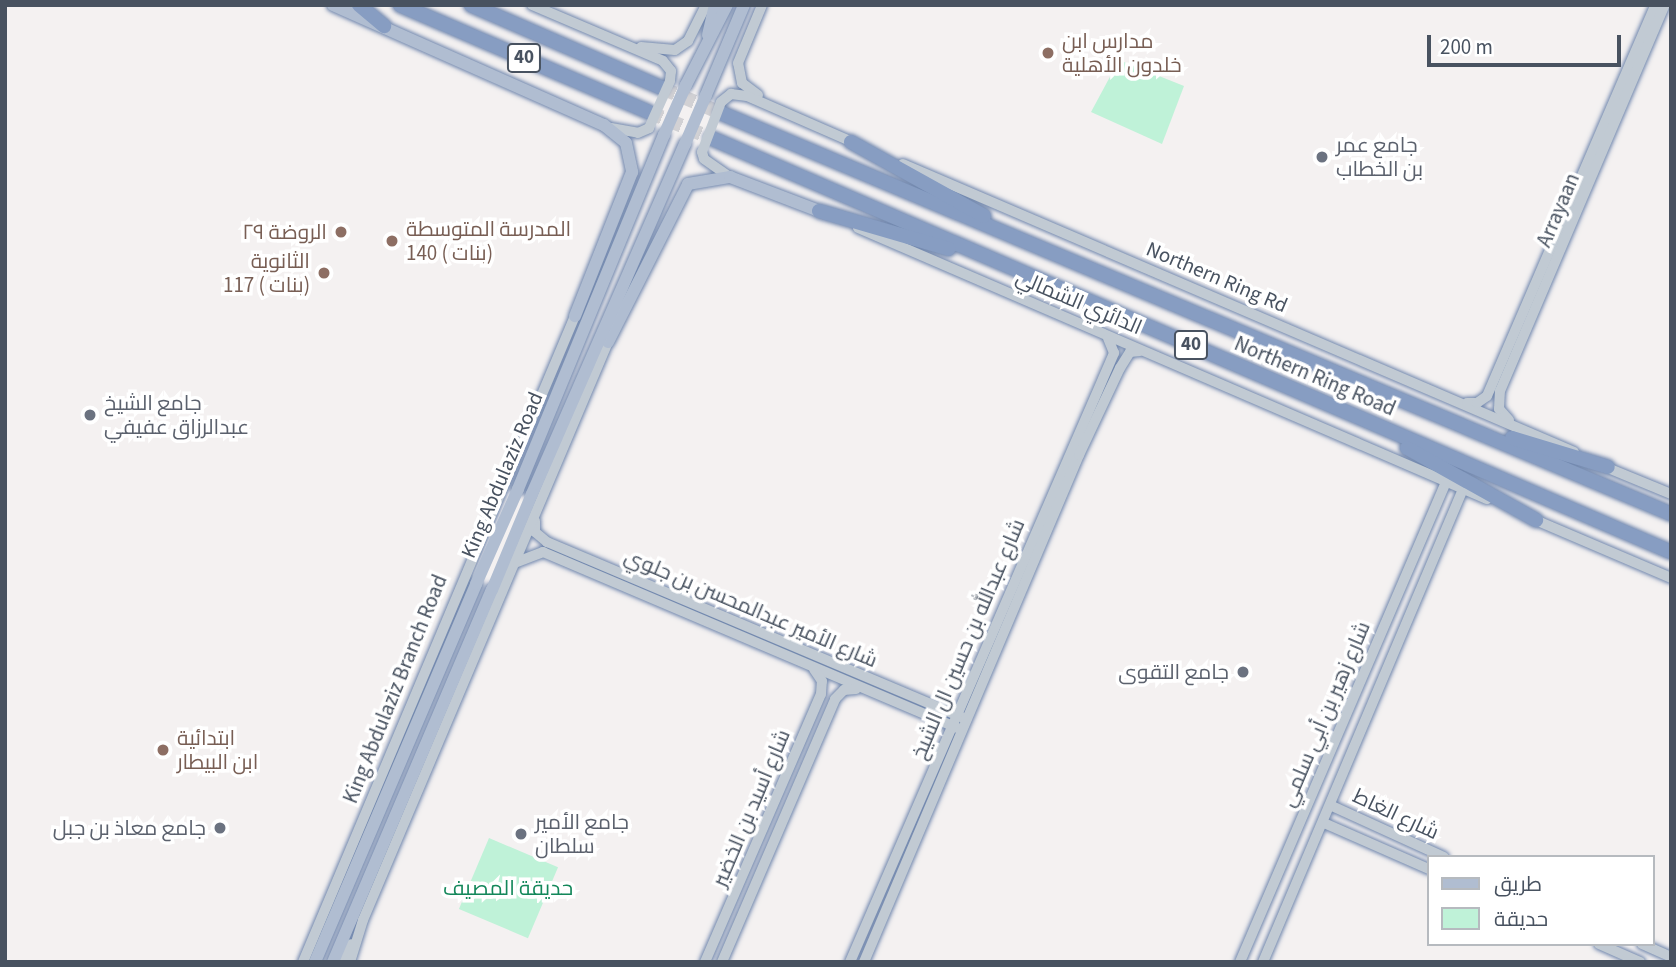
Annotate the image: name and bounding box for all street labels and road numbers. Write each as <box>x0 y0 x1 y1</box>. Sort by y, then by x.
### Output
road number: 40 <box>506 43 542 74</box>
street label: Arrayaan <box>1531 169 1585 251</box>
street label: Northern Ring Rd <box>1143 236 1291 318</box>
street label: الدائري الشمالي <box>1012 264 1146 340</box>
road number: 40 <box>1174 330 1208 360</box>
street label: Northern Ring Road <box>1231 331 1399 421</box>
street label: King Abdulaziz Road <box>456 388 548 562</box>
street label: شارع عبدالله بن حسين ال الشيخ <box>906 515 1030 763</box>
street label: شارع الأمير عبدالمحسن بن جلوي <box>621 543 881 673</box>
street label: King Abdulaziz Branch Road <box>338 571 452 807</box>
street label: شارع زهير بن أبي سلمي <box>1275 618 1375 810</box>
street label: شارع أسيد بن الخضير <box>706 726 796 890</box>
street label: شارع الغاط <box>1349 783 1443 845</box>

